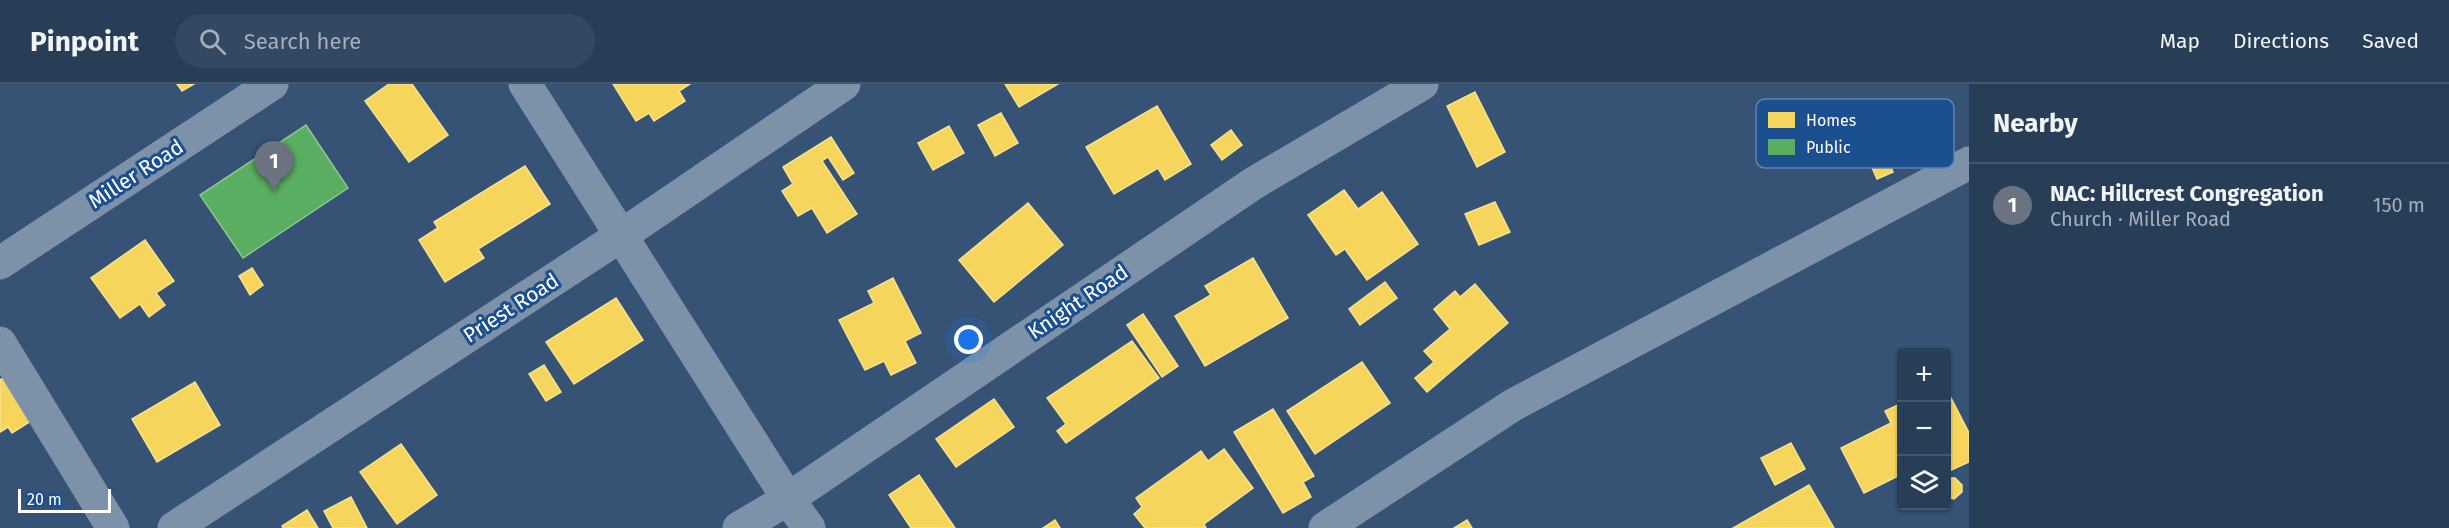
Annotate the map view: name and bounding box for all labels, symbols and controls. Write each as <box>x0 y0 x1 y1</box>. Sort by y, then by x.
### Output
search box <box>175 14 595 68</box>
text: Pinpoint <box>30 25 139 58</box>
icon: search <box>196 25 229 58</box>
text: Search here <box>244 28 361 55</box>
text: Map <box>2160 28 2200 54</box>
text: Directions <box>2233 28 2329 54</box>
text: Saved <box>2362 28 2419 54</box>
legend <box>1756 99 1954 168</box>
text: Nearby <box>1993 108 2078 139</box>
text: Homes <box>1806 111 1856 130</box>
street label: Miller Road <box>84 134 188 214</box>
text: Public <box>1806 138 1851 157</box>
pin: 1 <box>254 141 294 191</box>
text: NAC: Hillcrest Congregation <box>2050 180 2324 207</box>
text: 1 <box>2008 193 2017 217</box>
text: 150 m <box>2373 193 2425 217</box>
text: Church · Miller Road <box>2050 207 2231 231</box>
street label: Knight Road <box>1023 259 1133 345</box>
street label: Priest Road <box>458 268 564 348</box>
your location <box>954 325 983 354</box>
map controls <box>1897 348 1951 510</box>
button: + <box>1897 348 1951 402</box>
button: − <box>1897 402 1951 456</box>
button: layers <box>1897 456 1951 510</box>
scale bar <box>18 486 111 514</box>
text: 20 m <box>27 490 62 509</box>

